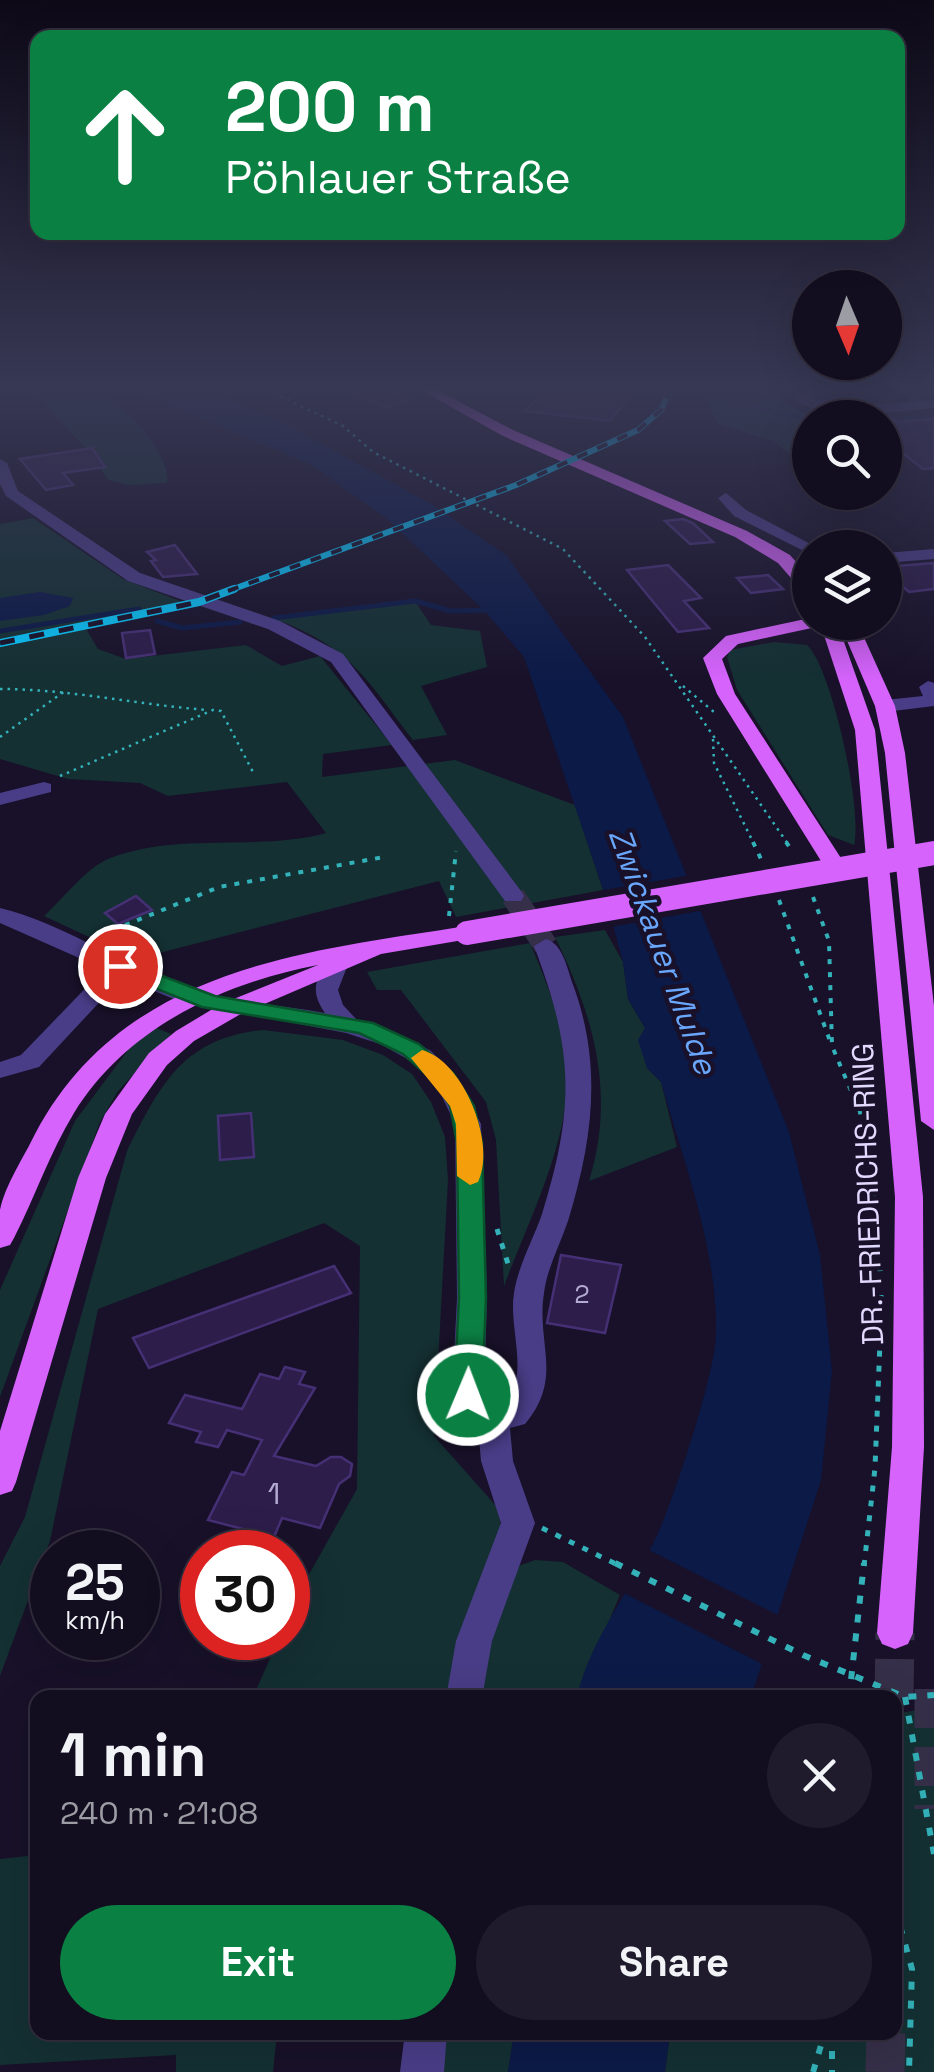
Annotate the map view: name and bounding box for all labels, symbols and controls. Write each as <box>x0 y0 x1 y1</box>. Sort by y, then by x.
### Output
text: 200 m <box>225 62 435 151</box>
icon: ahead <box>60 70 190 200</box>
text: Pöhlauer Straße <box>225 149 571 206</box>
north arrow <box>792 270 902 380</box>
map controls <box>792 270 902 640</box>
button: search <box>792 400 902 510</box>
button: layers <box>792 530 902 640</box>
water label: Zwickauer Mulde <box>600 822 726 1081</box>
pin <box>78 924 163 1009</box>
icon: arrive <box>93 939 148 994</box>
street label: DR.-FRIEDRICHS-RING <box>843 1042 892 1346</box>
house number: 2 <box>574 1278 590 1310</box>
position arrow <box>416 1343 520 1447</box>
house number: 1 <box>268 1474 280 1513</box>
speed limit sign: 30 <box>180 1530 310 1660</box>
text: 25 <box>65 1551 125 1615</box>
text: km/h <box>65 1604 125 1636</box>
text: 1 min <box>60 1717 207 1794</box>
button: close <box>767 1723 872 1828</box>
text: 240 m · 21:08 <box>60 1793 258 1833</box>
button: Exit <box>60 1905 456 2020</box>
button: Share <box>476 1905 872 2020</box>

